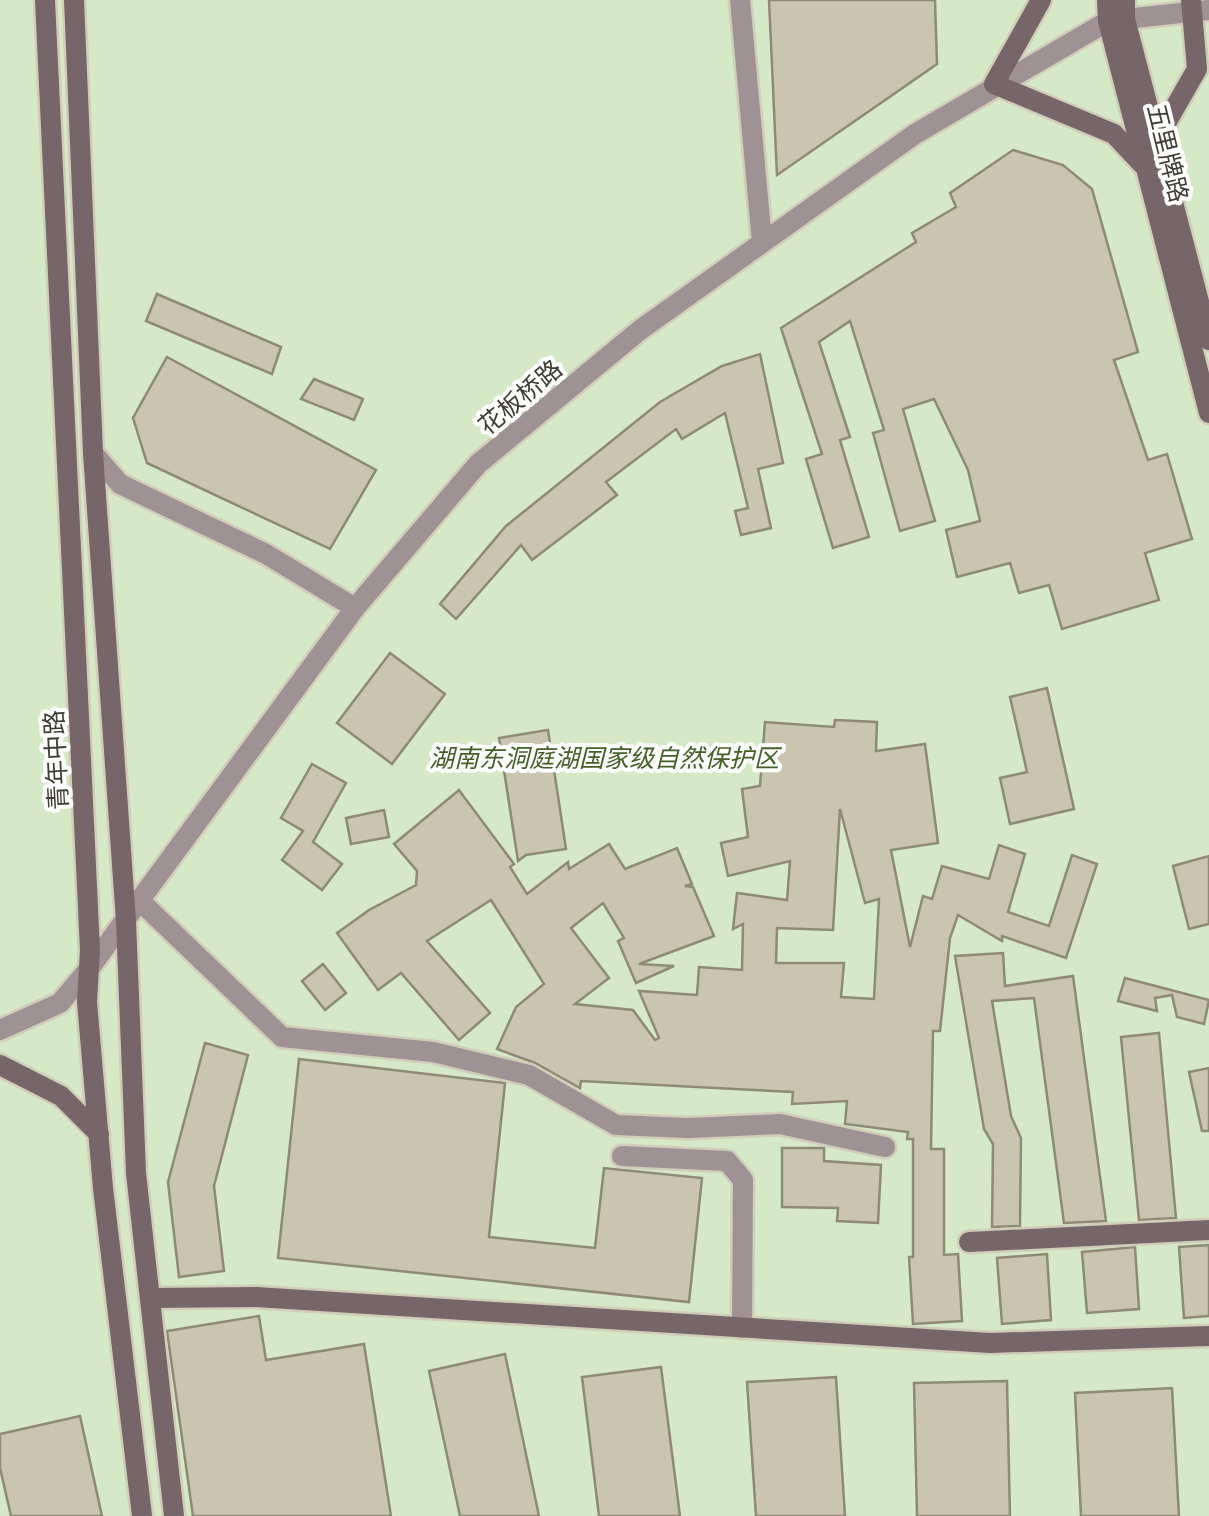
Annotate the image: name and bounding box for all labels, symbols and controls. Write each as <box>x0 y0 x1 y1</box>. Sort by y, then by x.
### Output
street label: 五里牌路 <box>1141 100 1198 205</box>
street label: 花板桥路 <box>470 351 568 441</box>
street label: 青年中路 <box>35 709 74 811</box>
park label: 湖南东洞庭湖国家级自然保护区 <box>429 740 783 773</box>

